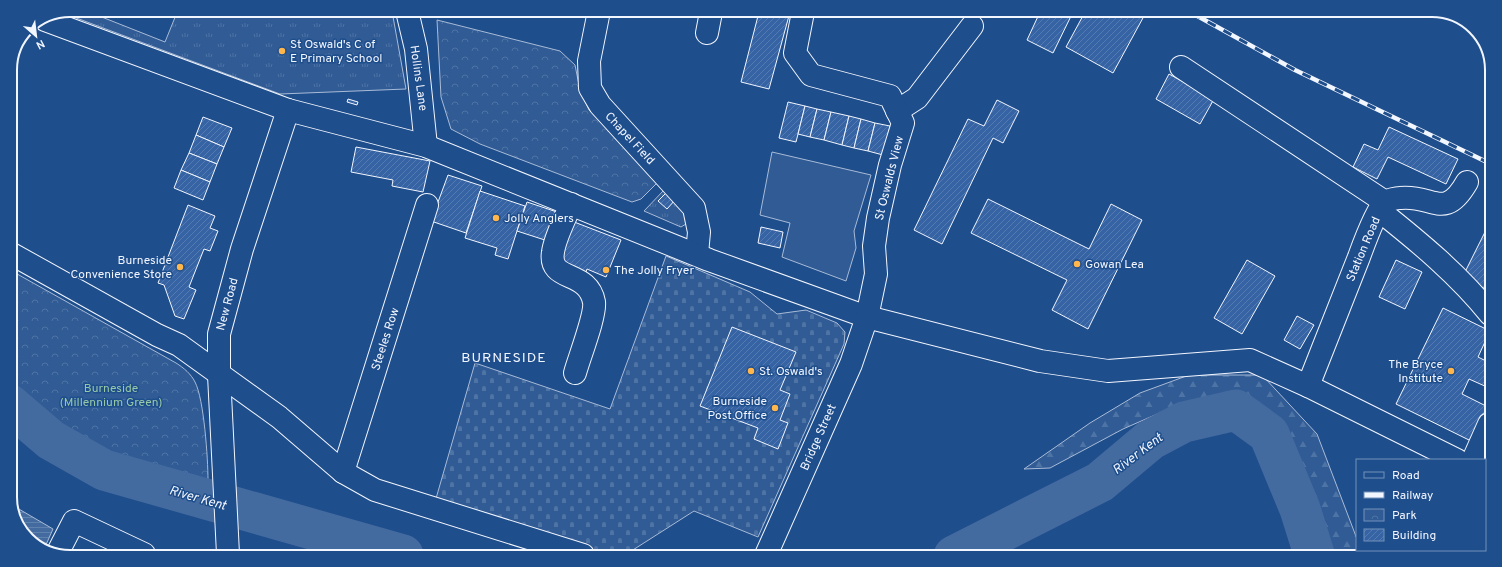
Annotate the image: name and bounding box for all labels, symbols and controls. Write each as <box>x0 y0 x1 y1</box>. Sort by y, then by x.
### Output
north arrow <box>16 16 56 56</box>
text: N <box>33 36 47 52</box>
place label: St Oswald's C of E Primary School <box>290 37 383 67</box>
street label: Hollins Lane <box>405 44 431 112</box>
marker: St Oswald's C of E Primary School <box>277 46 287 56</box>
street label: Chapel Field <box>601 109 658 168</box>
street label: St Oswalds View <box>872 134 908 222</box>
place label: Jolly Anglers <box>504 211 574 227</box>
marker: Jolly Anglers <box>491 213 501 223</box>
street label: Station Road <box>1343 215 1385 284</box>
place label: Burneside Convenience Store <box>71 253 172 283</box>
place label: Gowan Lea <box>1085 257 1144 273</box>
marker: Gowan Lea <box>1072 259 1082 269</box>
marker: Burneside Convenience Store <box>175 262 185 272</box>
place label: The Jolly Fryer <box>614 263 694 279</box>
marker: The Jolly Fryer <box>601 265 611 275</box>
street label: New Road <box>213 276 243 332</box>
street label: Steeles Row <box>368 305 404 373</box>
district label: BURNESIDE <box>461 350 547 367</box>
place label: The Bryce Institute <box>1388 357 1443 387</box>
place label: St. Oswald's <box>759 364 823 380</box>
marker: St. Oswald's <box>746 366 756 376</box>
marker: The Bryce Institute <box>1446 366 1456 376</box>
park label: Burneside (Millennium Green) <box>60 381 162 411</box>
place label: Burneside Post Office <box>708 394 767 424</box>
street label: Bridge Street <box>797 402 841 473</box>
marker: Burneside Post Office <box>770 403 780 413</box>
water label: River Kent <box>1110 430 1168 479</box>
legend <box>1356 459 1486 551</box>
text: Road <box>1392 468 1420 484</box>
water label: River Kent <box>167 483 229 515</box>
text: Railway <box>1392 488 1433 504</box>
text: Park <box>1392 508 1417 524</box>
text: Building <box>1392 528 1436 544</box>

